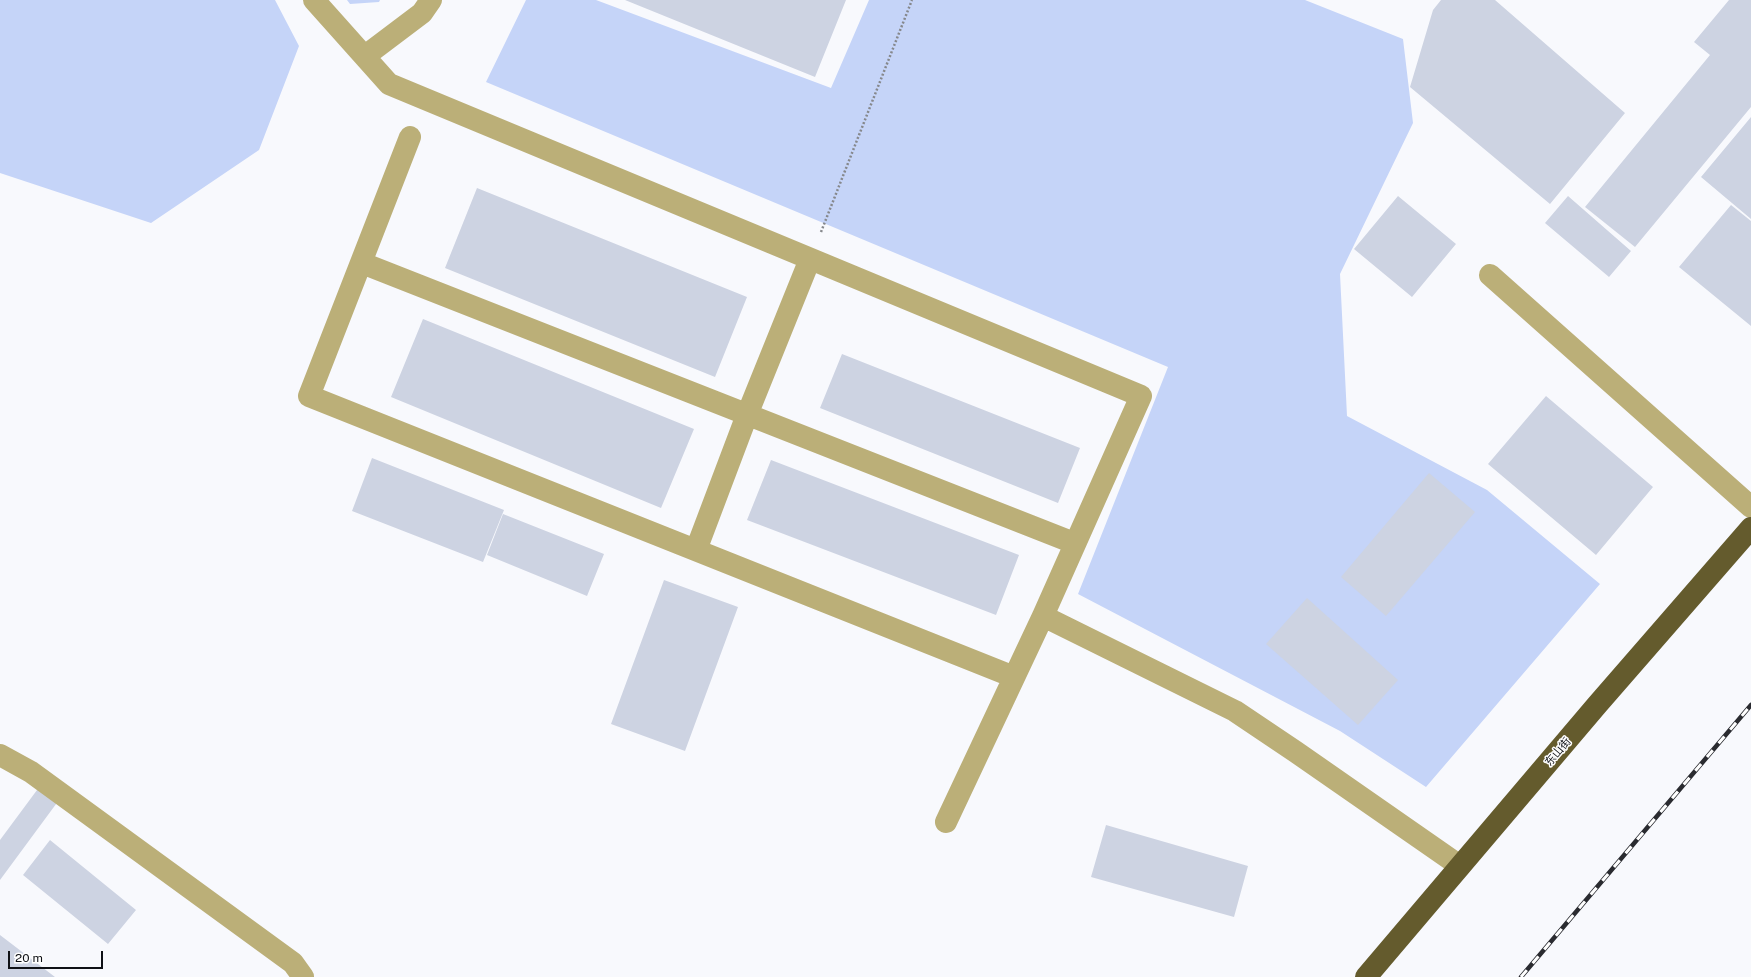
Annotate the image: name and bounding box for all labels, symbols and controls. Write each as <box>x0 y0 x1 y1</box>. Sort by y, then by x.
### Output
street label: 东山街 <box>1542 735 1574 769</box>
scale bar <box>10 943 105 969</box>
text: 20 m <box>15 951 43 965</box>

